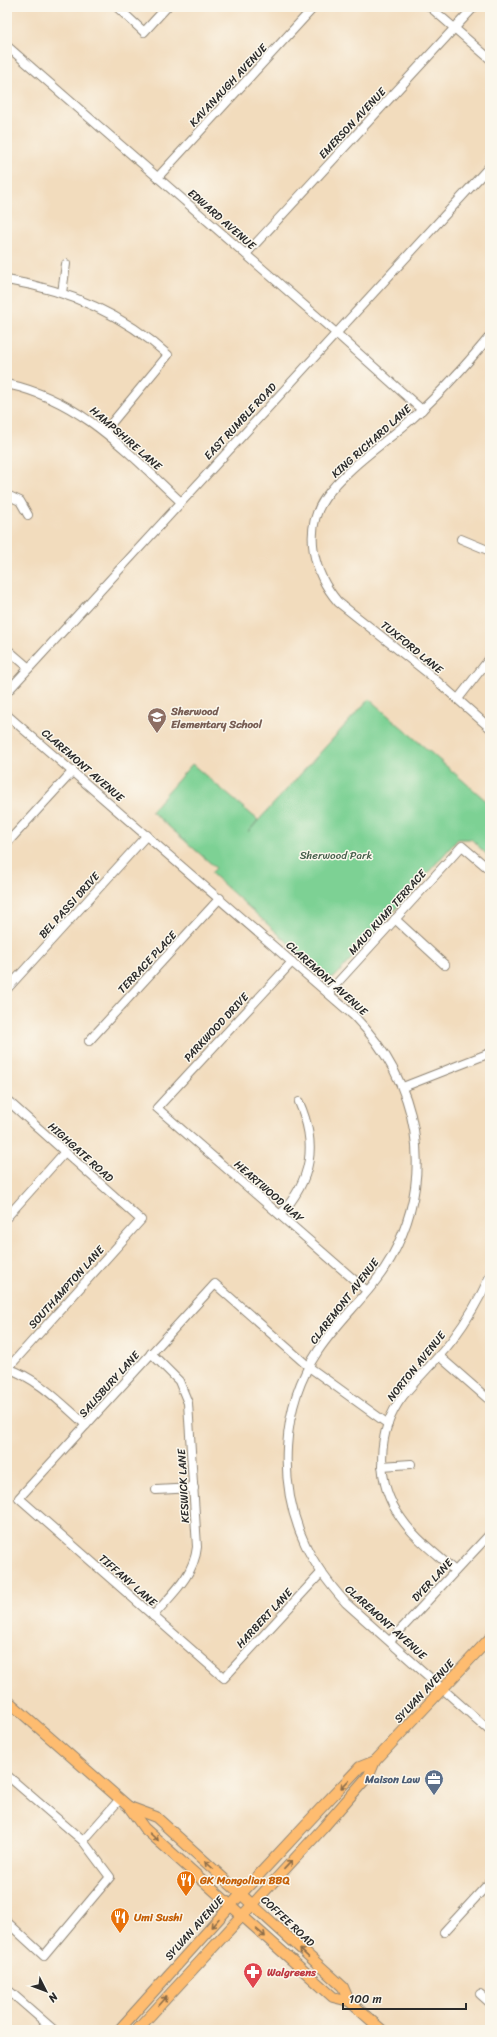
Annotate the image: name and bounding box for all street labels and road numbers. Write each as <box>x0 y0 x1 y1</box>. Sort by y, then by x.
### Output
street label: KAVANAUGH AVENUE <box>185 39 273 131</box>
street label: EMERSON AVENUE <box>314 83 391 163</box>
street label: EDWARD AVENUE <box>183 184 261 255</box>
street label: EAST RUMBLE ROAD <box>199 378 282 464</box>
street label: KING RICHARD LANE <box>327 399 416 483</box>
street label: HAMPSHIRE LANE <box>85 402 167 476</box>
street label: TUXFORD LANE <box>376 616 448 679</box>
street label: CLAREMONT AVENUE <box>37 724 129 807</box>
street label: MAUD KUMP TERRACE <box>344 865 432 959</box>
street label: BEL PASSI DRIVE <box>34 867 105 943</box>
street label: TERRACE PLACE <box>113 926 182 998</box>
street label: CLAREMONT AVENUE <box>281 936 373 1021</box>
street label: PARKWOOD DRIVE <box>179 988 254 1066</box>
street label: HIGHGATE ROAD <box>43 1118 118 1187</box>
street label: HEARTWOOD WAY <box>229 1156 309 1228</box>
street label: SOUTHAMPTON LANE <box>24 1241 110 1333</box>
street label: CLAREMONT AVENUE <box>305 1254 385 1348</box>
street label: NORTON AVENUE <box>382 1326 451 1405</box>
street label: SALISBURY LANE <box>74 1346 145 1422</box>
street label: KESWICK LANE <box>172 1448 195 1524</box>
street label: TIFFANY LANE <box>94 1550 162 1612</box>
street label: DYER LANE <box>407 1554 458 1606</box>
street label: CLAREMONT AVENUE <box>340 1580 432 1665</box>
street label: HARBERT LANE <box>231 1583 298 1653</box>
street label: SYLVAN AVENUE <box>390 1654 460 1728</box>
street label: SYLVAN AVENUE <box>160 1891 229 1965</box>
street label: COFFEE ROAD <box>256 1891 320 1952</box>

